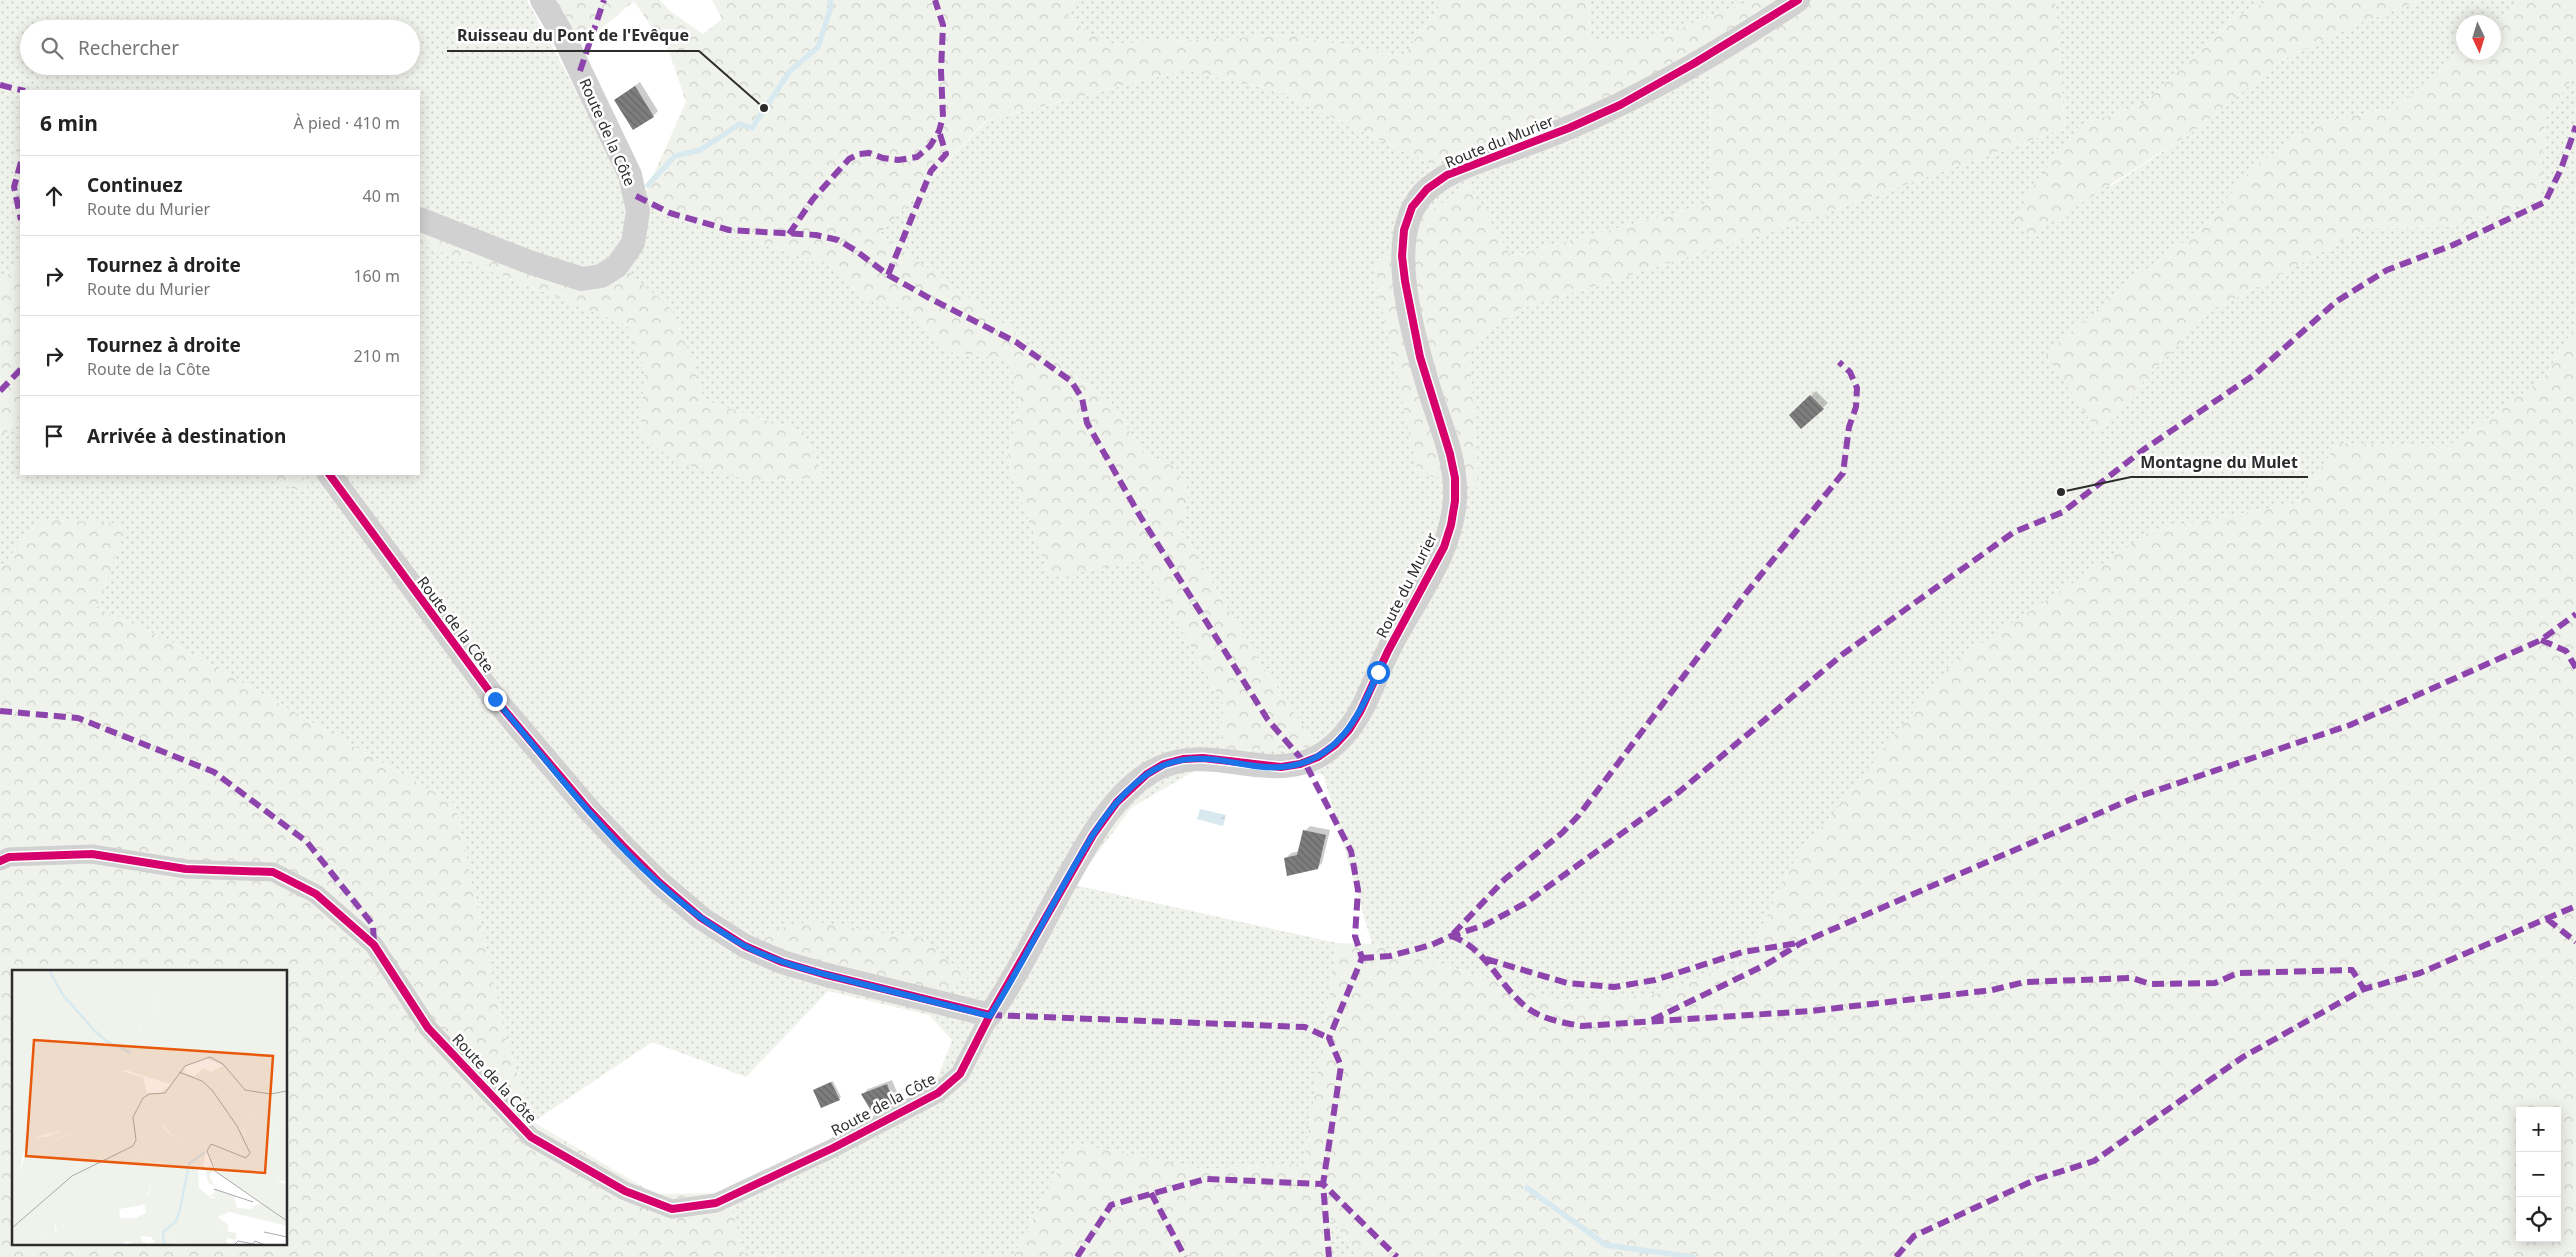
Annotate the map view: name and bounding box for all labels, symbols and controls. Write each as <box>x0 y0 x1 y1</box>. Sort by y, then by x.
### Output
north arrow <box>2456 15 2501 60</box>
search box <box>20 20 420 75</box>
callout: Ruisseau du Pont de l'Evêque <box>447 20 699 51</box>
text: Ruisseau du Pont de l'Evêque <box>457 24 689 46</box>
icon: search <box>38 34 66 62</box>
text: Rechercher <box>78 35 179 61</box>
street label: Route de la Côte <box>575 75 641 189</box>
text: 6 min <box>40 109 98 137</box>
street label: Route du Murier <box>1442 110 1556 172</box>
text: À pied · 410 m <box>294 112 400 134</box>
text: Continuez <box>87 172 183 198</box>
icon: ahead <box>40 182 68 210</box>
text: 40 m <box>363 185 400 207</box>
text: Route du Murier <box>87 198 210 220</box>
text: Tournez à droite <box>87 252 241 278</box>
icon: right <box>40 262 68 290</box>
text: 160 m <box>353 265 400 287</box>
text: Route du Murier <box>87 278 210 300</box>
text: Tournez à droite <box>87 332 241 358</box>
icon: right <box>40 342 68 370</box>
text: 210 m <box>353 345 400 367</box>
text: Route de la Côte <box>87 358 210 380</box>
icon: arrive <box>40 422 68 450</box>
text: Arrivée à destination <box>87 423 286 449</box>
callout: Montagne du Mulet <box>2131 446 2308 477</box>
text: Montagne du Mulet <box>2140 451 2298 473</box>
street label: Route du Murier <box>1371 529 1441 641</box>
street label: Route de la Côte <box>413 572 499 676</box>
route start <box>1367 661 1390 684</box>
route end <box>484 688 507 711</box>
inset map <box>12 970 288 1244</box>
street label: Route de la Côte <box>448 1029 542 1127</box>
street label: Route de la Côte <box>827 1068 939 1140</box>
map controls <box>2516 1107 2561 1242</box>
button: + <box>2516 1107 2561 1152</box>
button: − <box>2516 1152 2561 1197</box>
button: locate <box>2516 1197 2561 1242</box>

